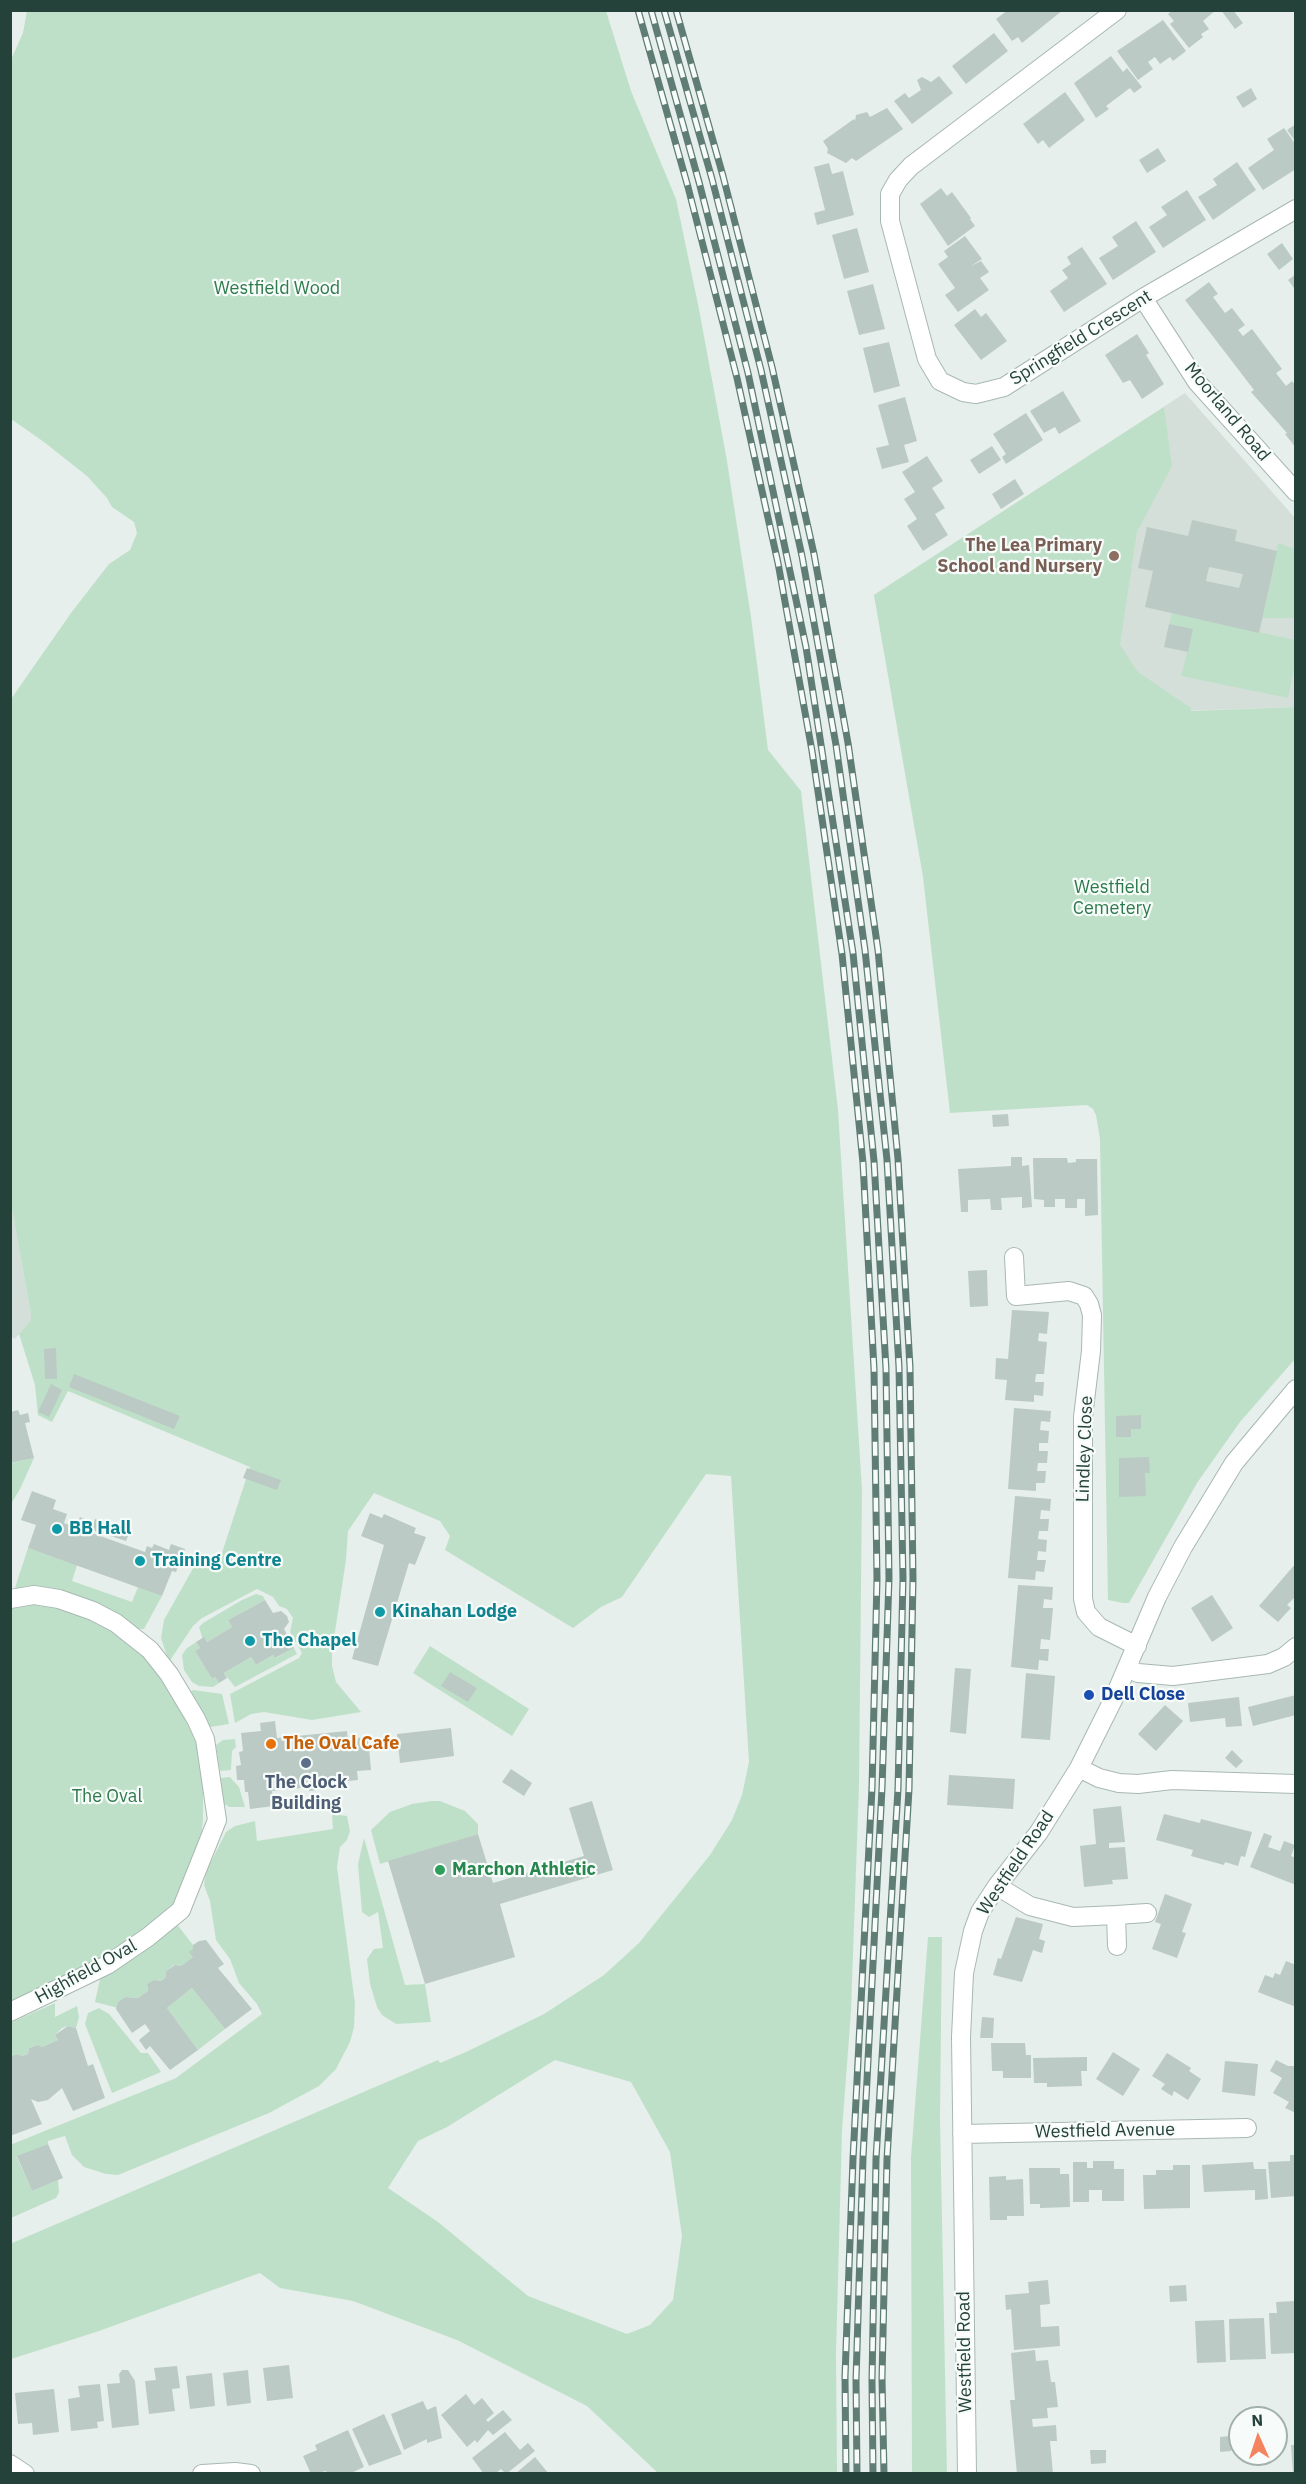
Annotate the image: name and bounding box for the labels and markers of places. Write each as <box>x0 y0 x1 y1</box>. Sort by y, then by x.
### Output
place label: The Lea Primary School and Nursery <box>937 535 1102 578</box>
marker: The Lea Primary School and Nursery <box>1107 549 1121 563</box>
place label: BB Hall <box>69 1518 131 1540</box>
marker: BB Hall <box>50 1522 64 1536</box>
place label: Training Centre <box>152 1550 282 1572</box>
marker: Training Centre <box>133 1554 147 1568</box>
place label: Kinahan Lodge <box>392 1601 517 1623</box>
marker: Kinahan Lodge <box>373 1605 387 1619</box>
place label: The Chapel <box>262 1630 357 1652</box>
marker: The Chapel <box>243 1634 257 1648</box>
place label: Dell Close <box>1101 1684 1185 1706</box>
marker: Dell Close <box>1082 1688 1096 1702</box>
place label: The Oval Cafe <box>283 1733 399 1755</box>
marker: The Oval Cafe <box>264 1737 278 1751</box>
marker: The Clock Building <box>299 1756 313 1770</box>
place label: The Clock Building <box>265 1772 347 1814</box>
place label: Marchon Athletic <box>452 1859 596 1881</box>
marker: Marchon Athletic <box>433 1863 447 1877</box>

